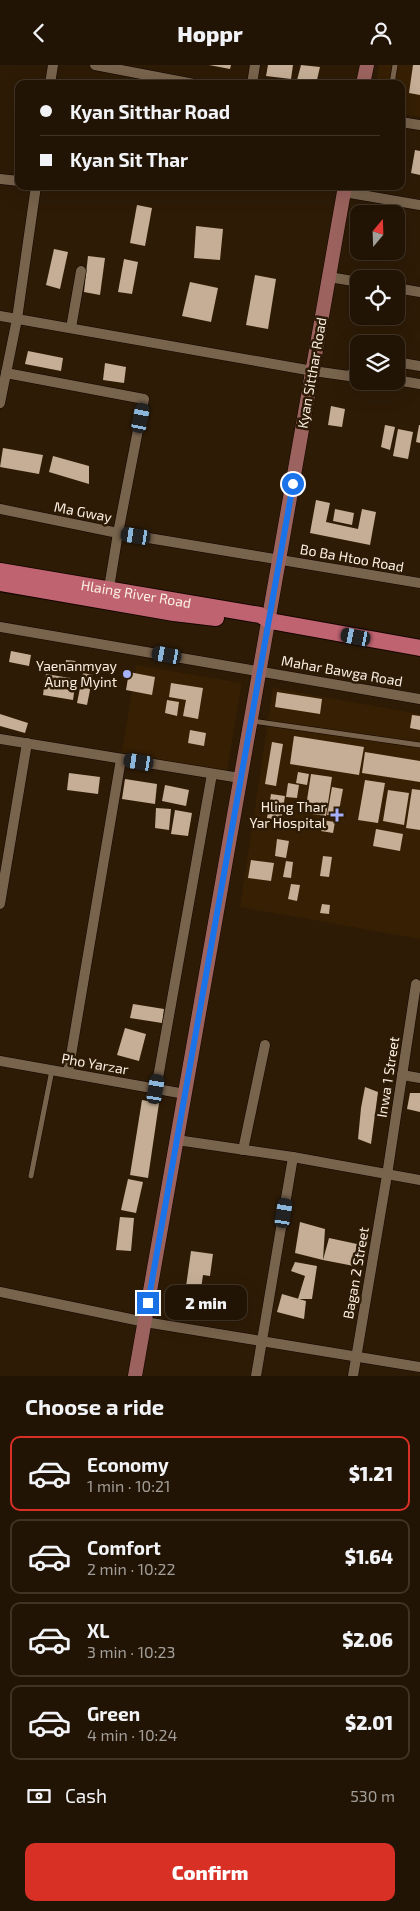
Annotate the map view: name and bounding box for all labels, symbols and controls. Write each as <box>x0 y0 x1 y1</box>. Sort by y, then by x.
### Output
icon: back <box>25 19 53 47</box>
icon: person <box>367 19 395 47</box>
text: Hoppr <box>177 20 243 46</box>
text: Kyan Sitthar Road <box>70 100 230 123</box>
text: Kyan Sit Thar <box>70 148 188 171</box>
north arrow <box>350 205 405 260</box>
map controls <box>350 205 405 390</box>
button: locate <box>350 270 405 325</box>
street label: Kyan Sitthar Road <box>293 316 330 430</box>
button: layers <box>350 335 405 390</box>
car <box>130 402 151 434</box>
route start <box>282 473 304 495</box>
street label: Ma Gway <box>53 498 114 526</box>
car <box>120 526 151 546</box>
street label: Bo Ba Htoo Road <box>299 540 405 575</box>
street label: Hlaing River Road <box>80 576 193 611</box>
car <box>339 627 372 647</box>
car <box>150 645 183 665</box>
street label: Mahar Bawga Road <box>280 651 404 690</box>
place label: Yaenanmyay Aung Myint <box>36 657 118 690</box>
marker: Yaenanmyay Aung Myint <box>121 668 133 680</box>
car <box>123 752 154 772</box>
place label: Hling Thar Yar Hospital <box>250 798 327 831</box>
marker: Hling Thar Yar Hospital <box>330 808 344 822</box>
street label: Inwa 1 Street <box>373 1035 402 1119</box>
street label: Pho Yarzar <box>60 1049 130 1078</box>
car <box>146 1073 165 1105</box>
car <box>274 1197 293 1229</box>
street label: Bagan 2 Street <box>339 1226 372 1320</box>
callout: 2 min <box>166 1285 248 1321</box>
route end <box>137 1292 159 1314</box>
text: 2 min <box>185 1293 227 1312</box>
text: Choose a ride <box>25 1393 164 1419</box>
icon: car <box>27 1451 72 1496</box>
text: Economy <box>87 1453 169 1476</box>
text: $1.21 <box>349 1462 393 1485</box>
text: 1 min · 10:21 <box>87 1476 170 1495</box>
icon: car <box>27 1534 72 1579</box>
text: Comfort <box>87 1536 161 1559</box>
text: $1.64 <box>345 1545 393 1568</box>
text: 2 min · 10:22 <box>87 1559 176 1578</box>
icon: car <box>27 1617 72 1662</box>
text: XL <box>87 1619 109 1642</box>
text: $2.06 <box>342 1628 393 1651</box>
text: 3 min · 10:23 <box>87 1642 175 1661</box>
icon: car <box>27 1700 72 1745</box>
text: Green <box>87 1702 140 1725</box>
text: $2.01 <box>345 1711 393 1734</box>
text: 4 min · 10:24 <box>87 1725 177 1744</box>
icon: cash <box>25 1782 53 1810</box>
text: Cash <box>65 1784 107 1807</box>
text: 530 m <box>350 1786 395 1805</box>
button: Confirm <box>25 1843 395 1901</box>

